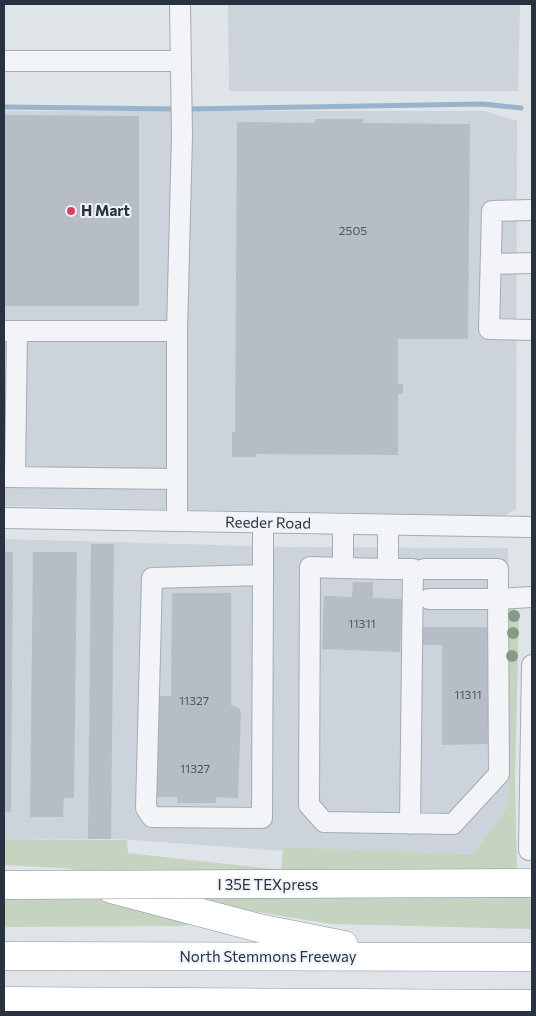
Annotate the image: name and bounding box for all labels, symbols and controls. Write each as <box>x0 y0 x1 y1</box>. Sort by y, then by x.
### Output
place label: H Mart <box>81 202 130 220</box>
marker: H Mart <box>65 205 77 217</box>
house number: 2505 <box>339 224 367 238</box>
street label: Reeder Road <box>225 513 311 533</box>
house number: 11311 <box>348 617 376 631</box>
house number: 11311 <box>454 688 482 702</box>
house number: 11327 <box>179 694 209 708</box>
house number: 11327 <box>180 762 210 776</box>
street label: I 35E TEXpress <box>218 876 318 894</box>
street label: North Stemmons Freeway <box>180 948 356 966</box>

